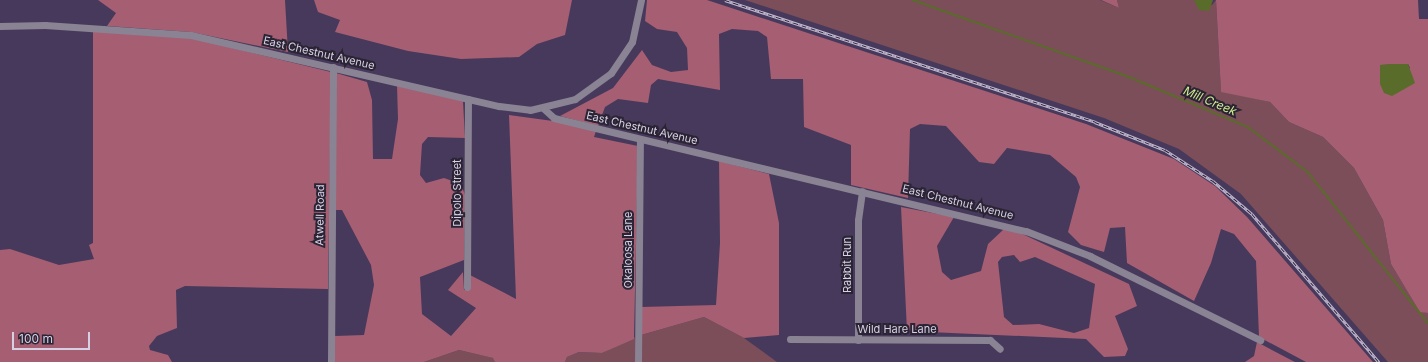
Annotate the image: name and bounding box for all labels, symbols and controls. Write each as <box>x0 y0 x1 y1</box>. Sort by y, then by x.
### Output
street label: East Chestnut Avenue <box>262 34 376 72</box>
water label: Mill Creek <box>1181 83 1239 119</box>
street label: East Chestnut Avenue <box>585 109 699 147</box>
street label: Dipolo Street <box>450 159 464 227</box>
street label: East Chestnut Avenue <box>901 182 1015 222</box>
street label: Atwell Road <box>313 184 327 246</box>
street label: Okaloosa Lane <box>621 212 635 288</box>
street label: Rabbit Run <box>840 237 854 293</box>
street label: Wild Hare Lane <box>857 322 937 336</box>
scale bar <box>14 324 92 350</box>
text: 100 m <box>19 331 53 346</box>

